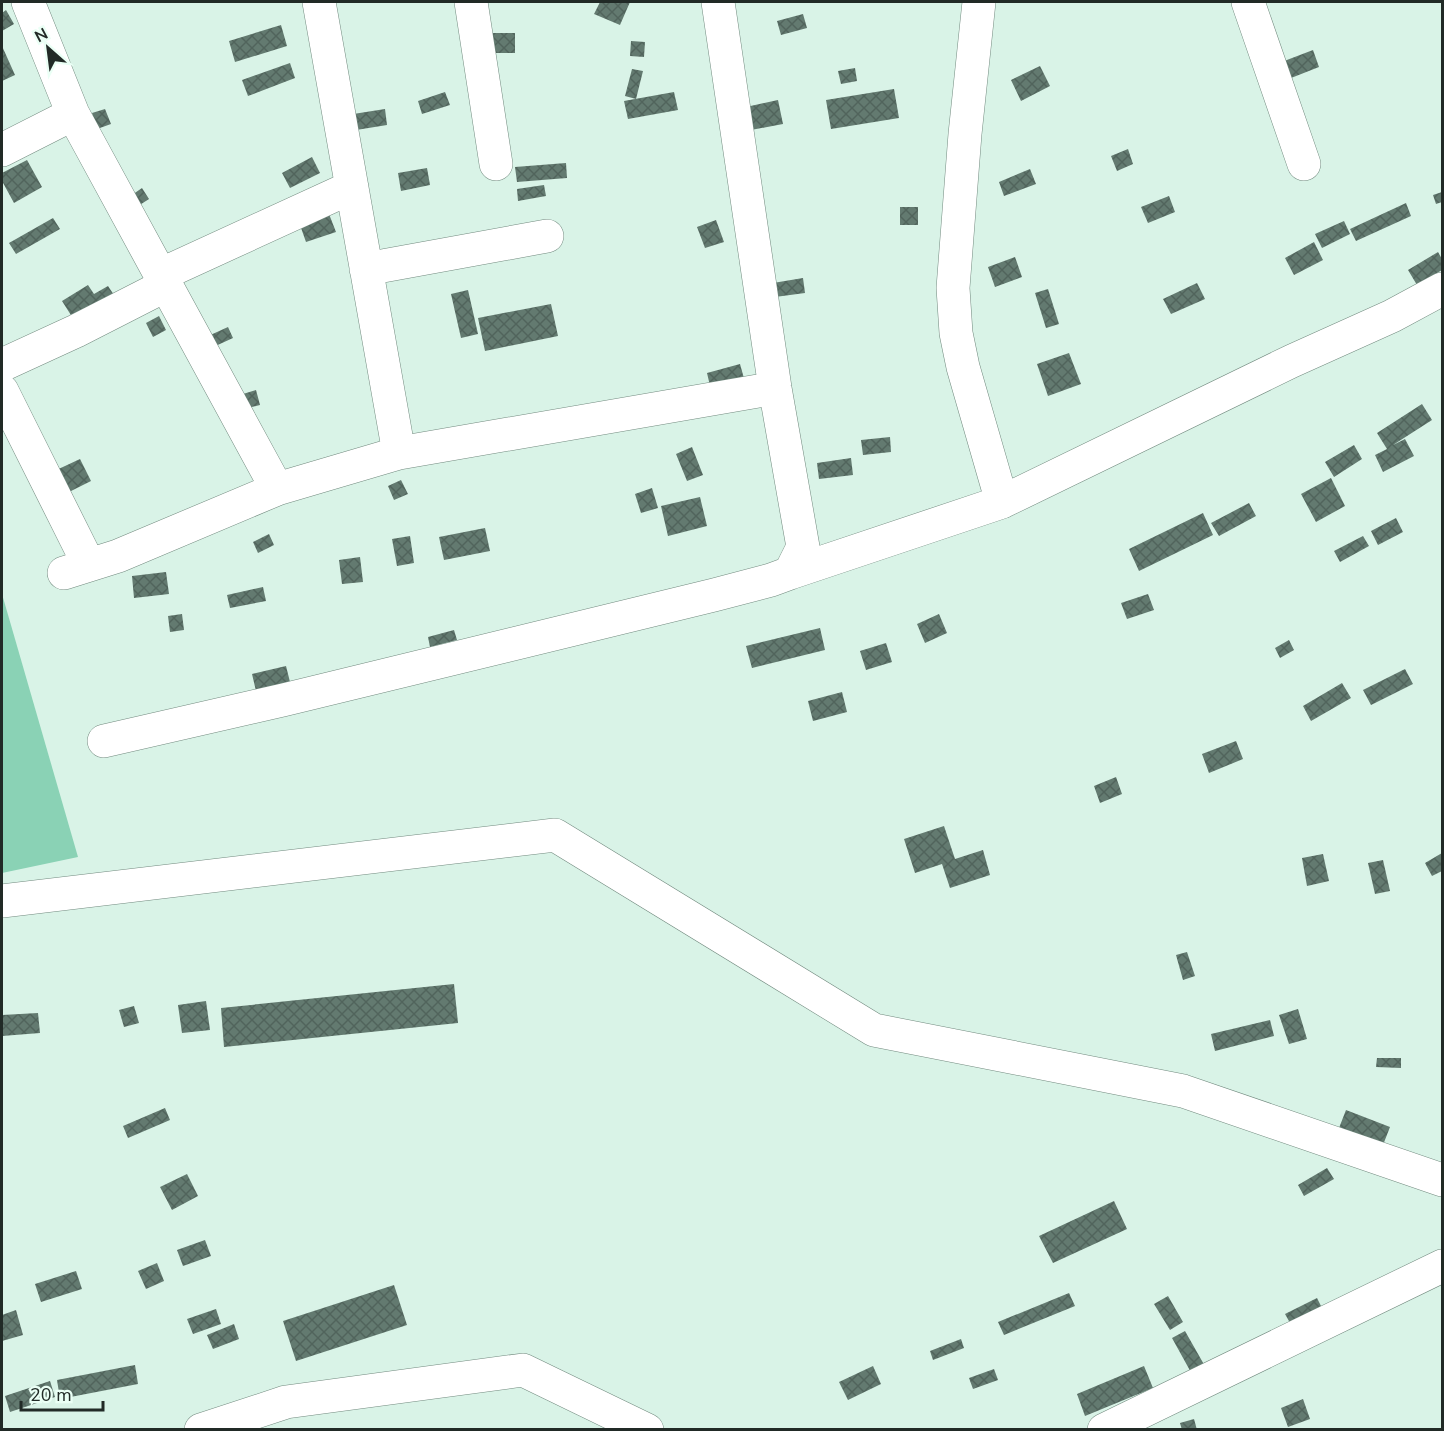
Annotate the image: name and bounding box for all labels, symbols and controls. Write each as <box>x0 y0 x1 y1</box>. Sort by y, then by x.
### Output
north arrow <box>18 18 78 78</box>
text: N <box>31 23 52 48</box>
scale bar <box>21 1374 104 1412</box>
text: 20 m <box>30 1383 72 1407</box>

